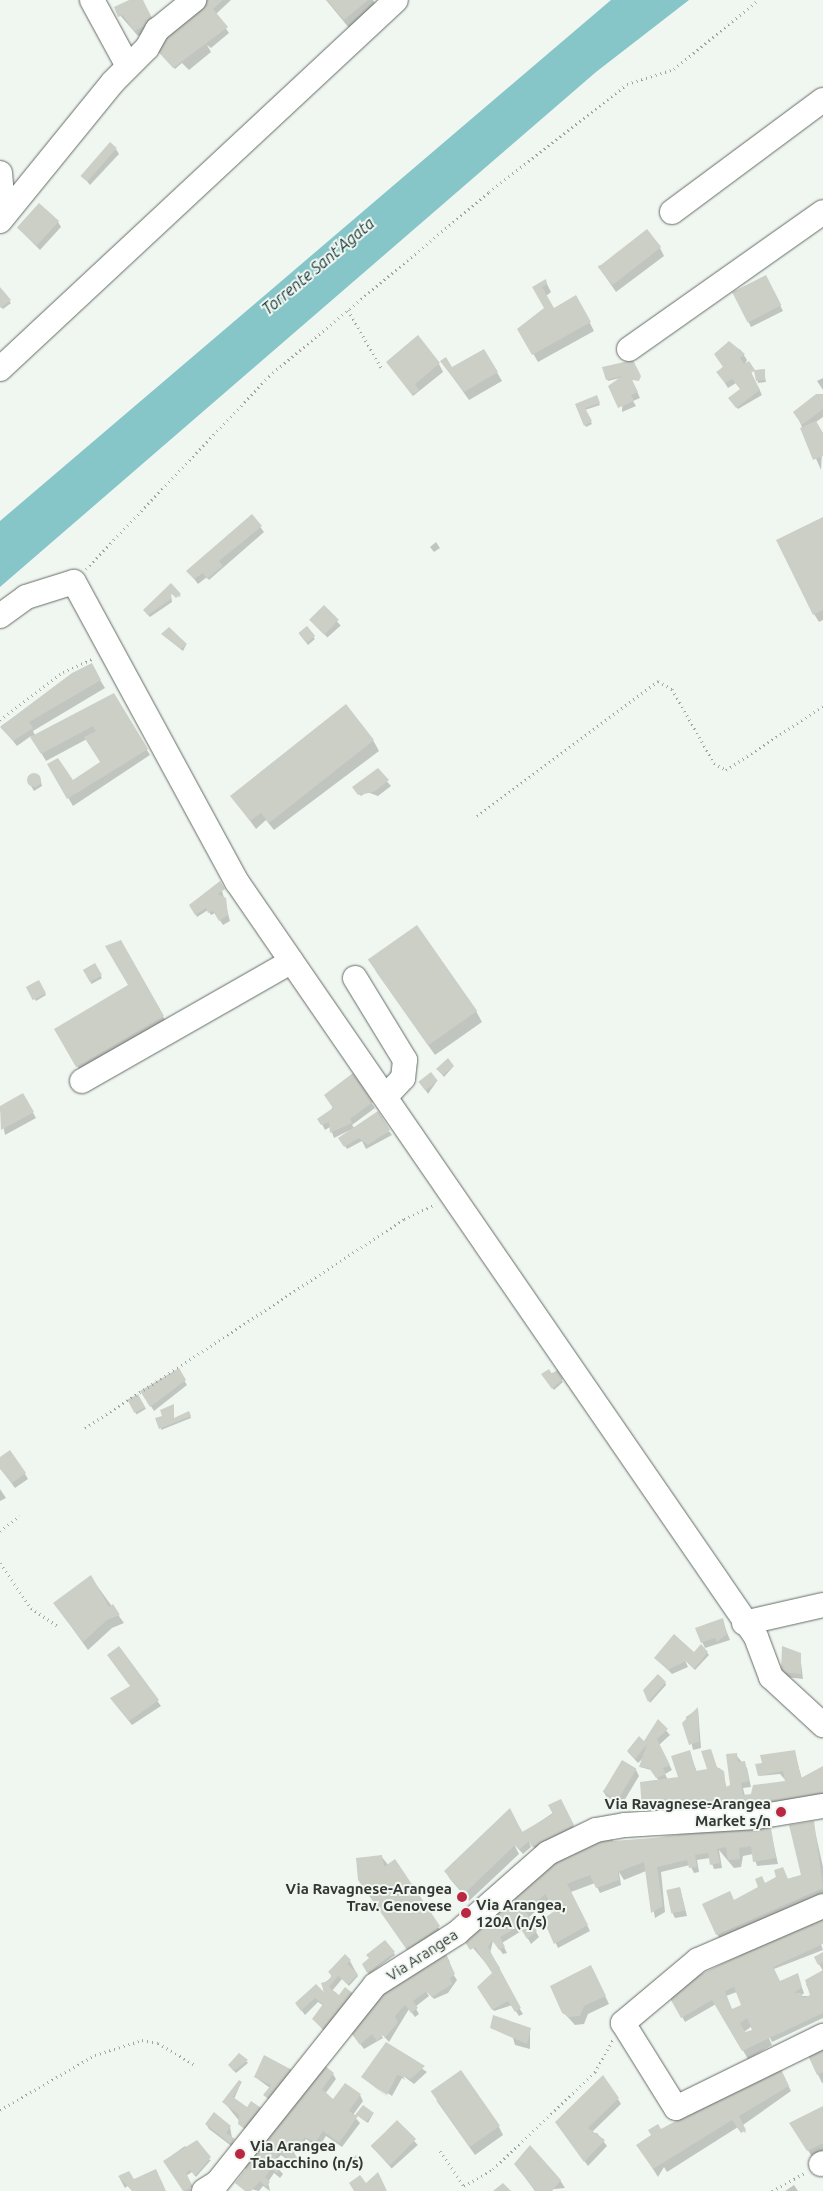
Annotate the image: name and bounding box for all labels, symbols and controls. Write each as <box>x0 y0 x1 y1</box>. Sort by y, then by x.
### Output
water label: Torrente Sant'Agata <box>258 213 378 319</box>
place label: Via Ravagnese-Arangea Market s/n <box>605 1794 771 1829</box>
marker: Via Ravagnese-Arangea Market s/n <box>775 1806 787 1818</box>
place label: Via Ravagnese-Arangea Trav. Genovese <box>286 1879 452 1914</box>
marker: Via Ravagnese-Arangea Trav. Genovese <box>456 1891 468 1903</box>
place label: Via Arangea, 120A (n/s) <box>476 1895 566 1930</box>
marker: Via Arangea, 120A (n/s) <box>460 1907 472 1919</box>
street label: Via Arangea <box>383 1925 461 1985</box>
place label: Via Arangea Tabacchino (n/s) <box>250 2136 364 2171</box>
marker: Via Arangea Tabacchino (n/s) <box>234 2148 246 2160</box>

